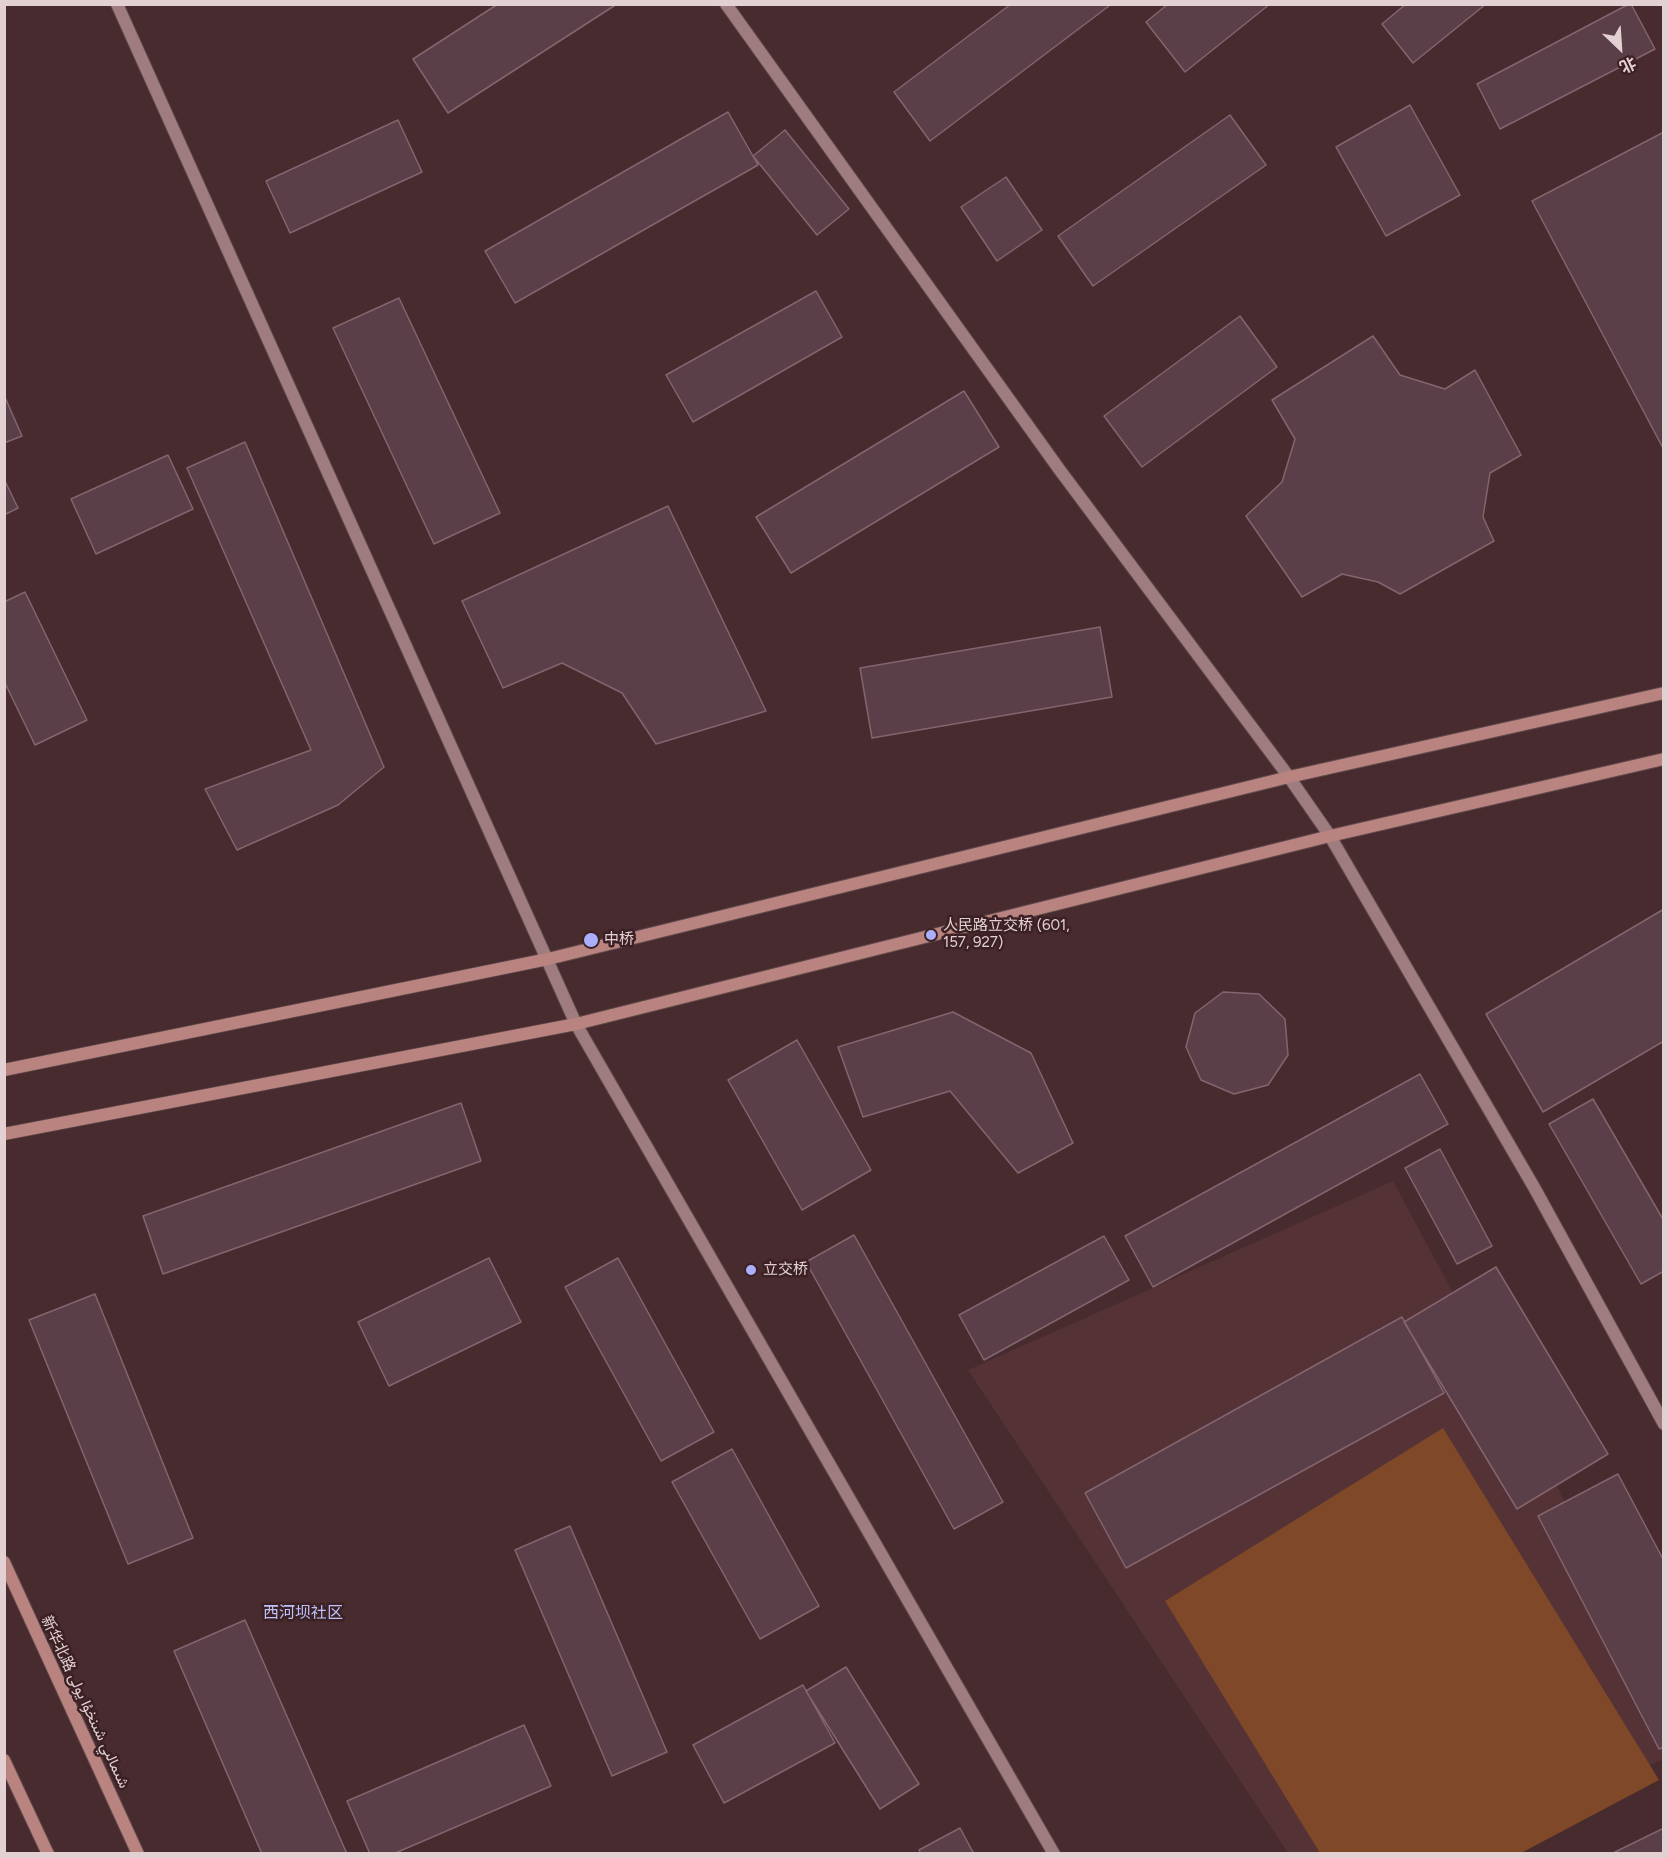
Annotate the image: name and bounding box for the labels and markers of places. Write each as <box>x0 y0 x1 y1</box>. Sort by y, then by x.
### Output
place label: 人民路立交桥 (601, 157, 927) <box>943 917 1070 952</box>
marker: 人民路立交桥 (601, 157, 927) <box>924 928 938 942</box>
marker: 中桥 <box>582 931 600 949</box>
place label: 中桥 <box>604 931 634 949</box>
place label: 立交桥 <box>763 1261 808 1279</box>
marker: 立交桥 <box>744 1263 758 1277</box>

